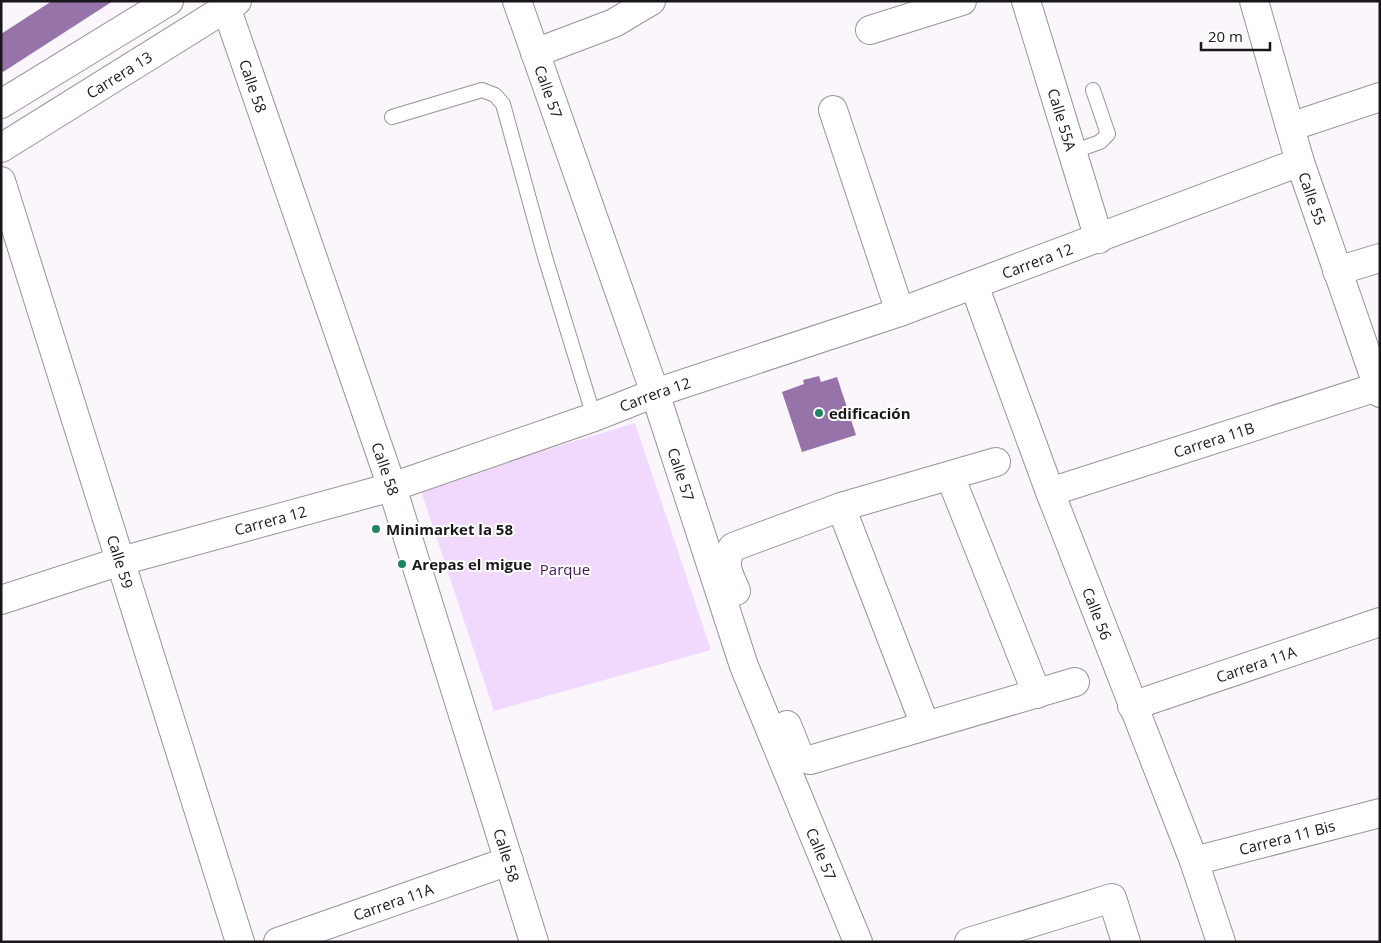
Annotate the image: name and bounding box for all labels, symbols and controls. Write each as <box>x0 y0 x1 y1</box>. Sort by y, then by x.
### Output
scale bar <box>1201 20 1270 52</box>
text: 20 m <box>1208 26 1243 46</box>
street label: Carrera 13 <box>82 46 156 103</box>
street label: Calle 58 <box>235 57 272 115</box>
street label: Calle 57 <box>530 62 567 121</box>
street label: Calle 55A <box>1043 86 1082 154</box>
street label: Calle 55 <box>1294 169 1331 228</box>
street label: Carrera 12 <box>999 238 1075 283</box>
street label: Carrera 12 <box>616 372 693 416</box>
place label: edificación <box>829 403 911 423</box>
marker: edificación <box>813 407 825 419</box>
street label: Carrera 11B <box>1171 417 1257 462</box>
street label: Calle 58 <box>367 440 404 498</box>
street label: Calle 57 <box>663 445 699 503</box>
street label: Carrera 12 <box>232 501 309 540</box>
place label: Minimarket la 58 <box>386 519 513 539</box>
marker: Minimarket la 58 <box>370 523 382 535</box>
street label: Calle 59 <box>103 532 138 591</box>
place label: Arepas el migue <box>412 554 532 574</box>
marker: Arepas el migue <box>396 558 408 570</box>
park label: Parque <box>540 559 590 579</box>
street label: Calle 56 <box>1078 584 1117 643</box>
street label: Carrera 11A <box>1213 641 1299 687</box>
street label: Carrera 11 Bis <box>1237 815 1337 859</box>
street label: Calle 57 <box>802 825 841 883</box>
street label: Calle 58 <box>489 826 525 884</box>
street label: Carrera 11A <box>350 878 436 925</box>

